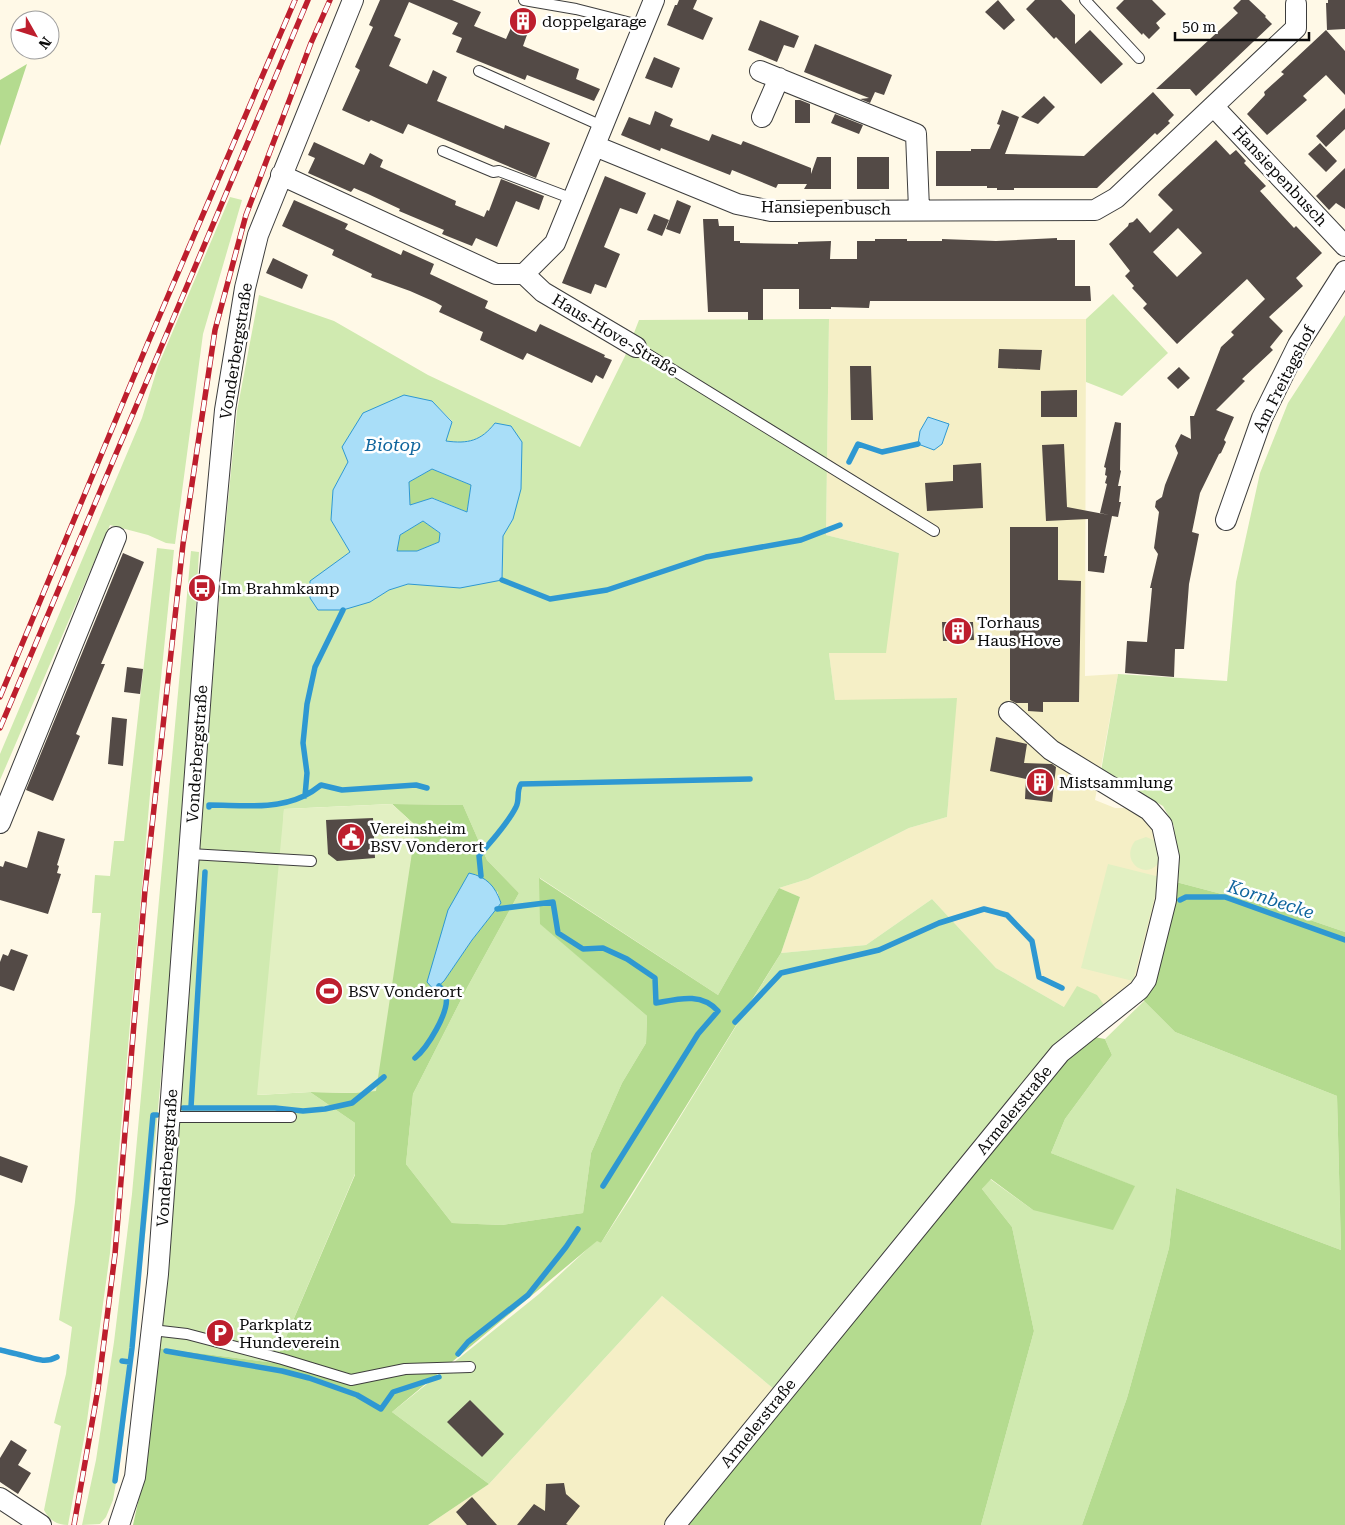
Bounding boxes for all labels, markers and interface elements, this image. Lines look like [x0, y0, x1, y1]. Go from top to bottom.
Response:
building icon: doppelgarage [508, 6, 538, 36]
north arrow [10, 10, 60, 60]
scale bar [1175, 10, 1309, 42]
place label: doppelgarage [542, 12, 647, 31]
text: 50 m [1182, 18, 1217, 36]
text: N [35, 34, 55, 53]
street label: Hansiepenbusch [1229, 122, 1331, 230]
street label: Hansiepenbusch [761, 197, 891, 219]
street label: Vonderbergstraße [216, 281, 256, 421]
street label: Haus-Hove-Straße [549, 290, 682, 380]
street label: Am Freitagshof [1249, 322, 1319, 435]
water label: Biotop [364, 434, 421, 455]
bus stop icon: Im Brahmkamp [187, 573, 217, 603]
place label: Im Brahmkamp [221, 579, 339, 598]
place label: Torhaus Haus Hove [977, 613, 1061, 650]
building icon: Torhaus Haus Hove [943, 616, 973, 646]
street label: Vonderbergstraße [183, 684, 211, 823]
building icon: Mistsammlung [1025, 767, 1055, 797]
place label: Mistsammlung [1059, 773, 1173, 792]
place label: Vereinsheim BSV Vonderort [370, 819, 484, 856]
public building icon: Vereinsheim BSV Vonderort [336, 822, 366, 852]
water label: Kornbecke [1224, 875, 1317, 923]
sports icon: BSV Vonderort [314, 976, 344, 1006]
place label: BSV Vonderort [348, 982, 462, 1001]
street label: Armelerstraße [972, 1062, 1056, 1158]
street label: Vonderbergstraße [153, 1088, 181, 1227]
place label: Parkplatz Hundeverein [239, 1315, 340, 1352]
parking icon: Parkplatz Hundeverein [205, 1318, 235, 1348]
street label: Armelerstraße [716, 1375, 800, 1471]

